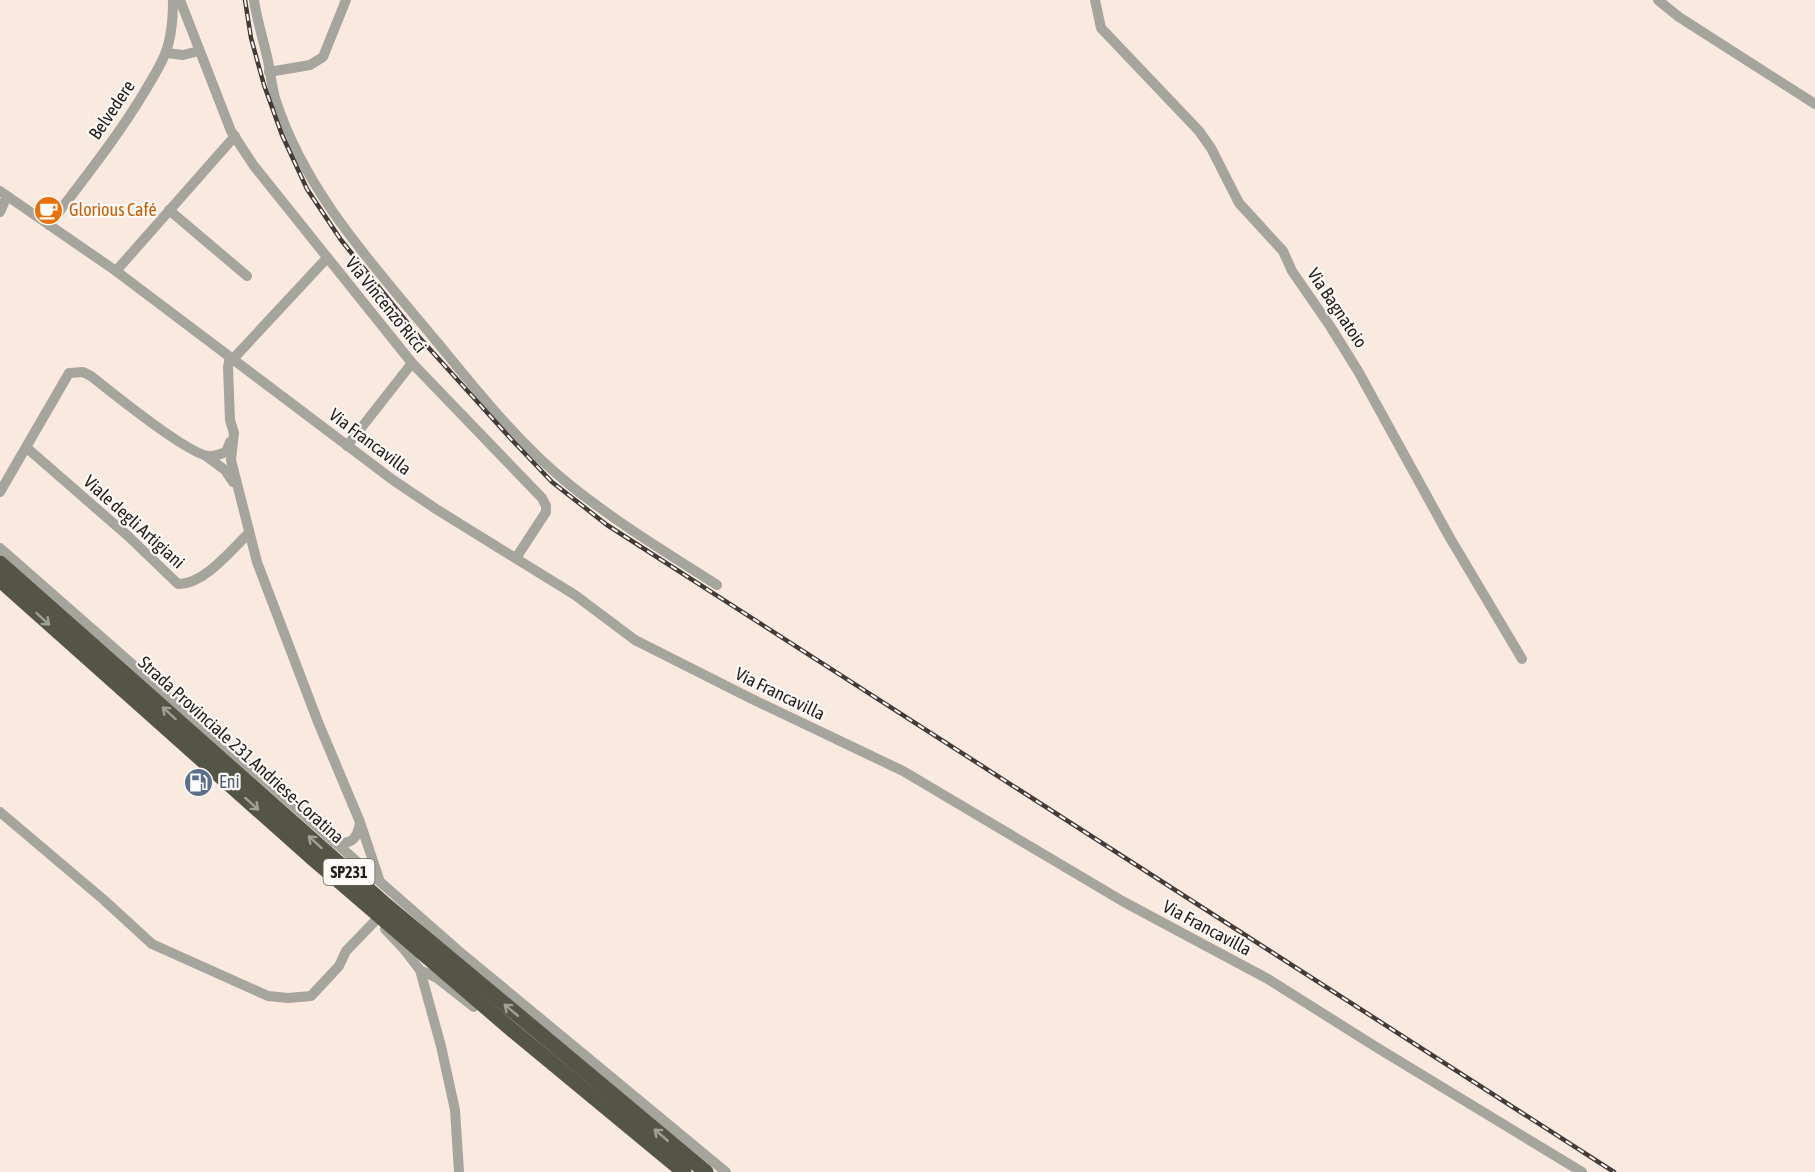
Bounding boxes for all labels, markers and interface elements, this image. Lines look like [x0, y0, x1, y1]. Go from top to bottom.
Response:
street label: Belvedere [84, 76, 139, 143]
cafe icon: Glorious Café [32, 194, 64, 226]
place label: Glorious Café [69, 199, 157, 220]
street label: Via Vincenzo Ricci [341, 253, 431, 357]
street label: Via Bagnatoio [1303, 264, 1372, 352]
street label: Via Francavilla [325, 404, 415, 479]
street label: Viale degli Artigiani [79, 471, 189, 573]
one-way arrow [36, 612, 51, 626]
street label: Strada Provinciale 231 Andriese-Coratina [134, 652, 348, 848]
street label: Via Francavilla [732, 663, 829, 724]
one-way arrow [162, 706, 177, 720]
fuel station icon: Eni [182, 766, 214, 798]
place label: Eni [219, 771, 240, 792]
one-way arrow [244, 797, 259, 811]
one-way arrow [308, 835, 323, 849]
road number: SP231 [324, 859, 374, 885]
street label: Via Francavilla [1159, 895, 1255, 960]
one-way arrow [503, 1003, 519, 1016]
one-way arrow [653, 1128, 669, 1141]

